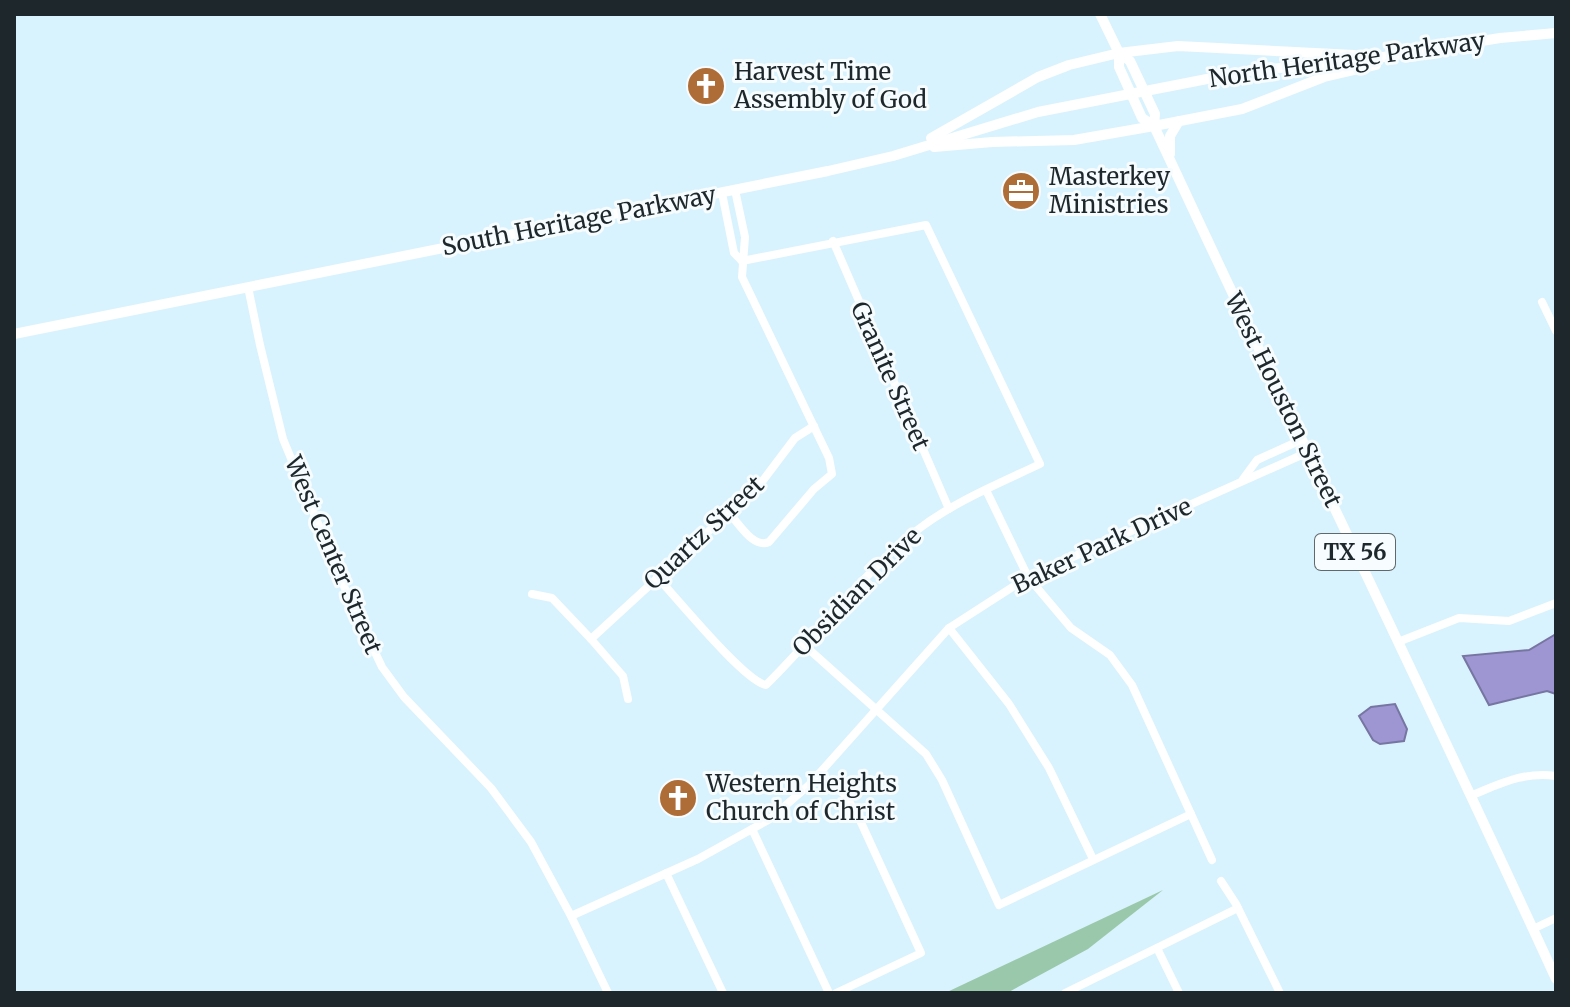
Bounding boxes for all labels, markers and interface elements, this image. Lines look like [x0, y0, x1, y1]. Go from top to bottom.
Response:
street label: North Heritage Parkway [1207, 25, 1487, 94]
place label: Harvest Time Assembly of God [733, 56, 927, 115]
church icon: Harvest Time Assembly of God [685, 65, 727, 107]
place label: Masterkey Ministries [1049, 161, 1170, 220]
office icon: Masterkey Ministries [1000, 170, 1042, 212]
street label: South Heritage Parkway [439, 179, 719, 262]
street label: West Houston Street [1218, 286, 1349, 513]
street label: Granite Street [844, 297, 937, 456]
street label: West Center Street [277, 450, 389, 659]
street label: Quartz Street [637, 469, 771, 596]
street label: Baker Park Drive [1007, 490, 1196, 601]
street label: Obsidian Drive [786, 521, 928, 663]
road number: TX 56 [1315, 534, 1395, 570]
place label: Western Heights Church of Christ [705, 768, 897, 827]
church icon: Western Heights Church of Christ [657, 777, 699, 819]

